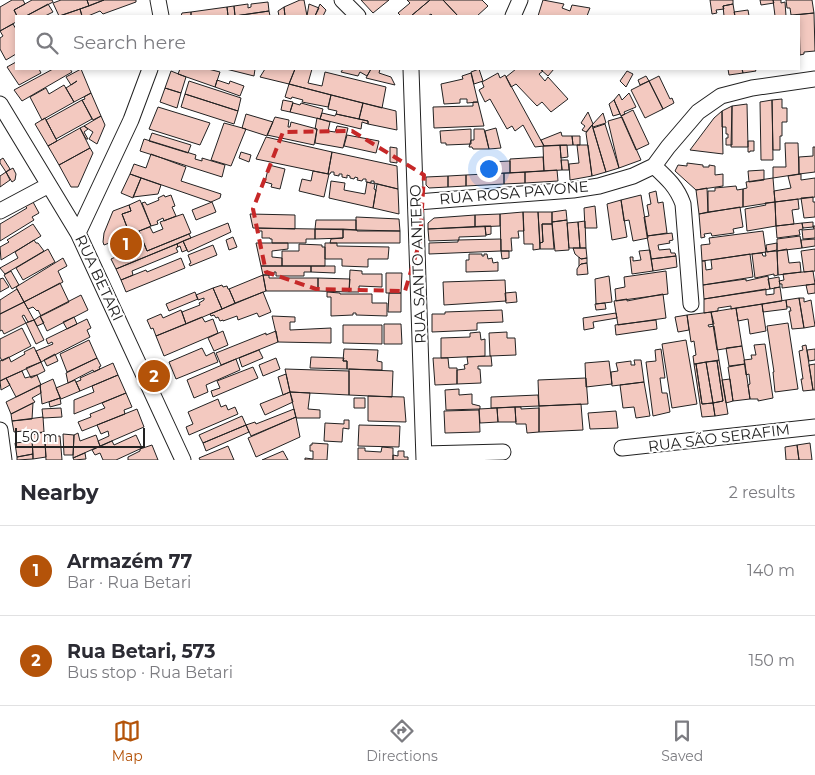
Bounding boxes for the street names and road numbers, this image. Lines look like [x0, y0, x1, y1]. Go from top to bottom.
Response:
street label: RUA ROSA PAVONE [439, 177, 589, 208]
street label: RUA SANTO ANTERO [405, 184, 430, 344]
street label: RUA BETARI [71, 232, 128, 324]
street label: RUA SÃO SERAFIM [647, 419, 791, 456]

